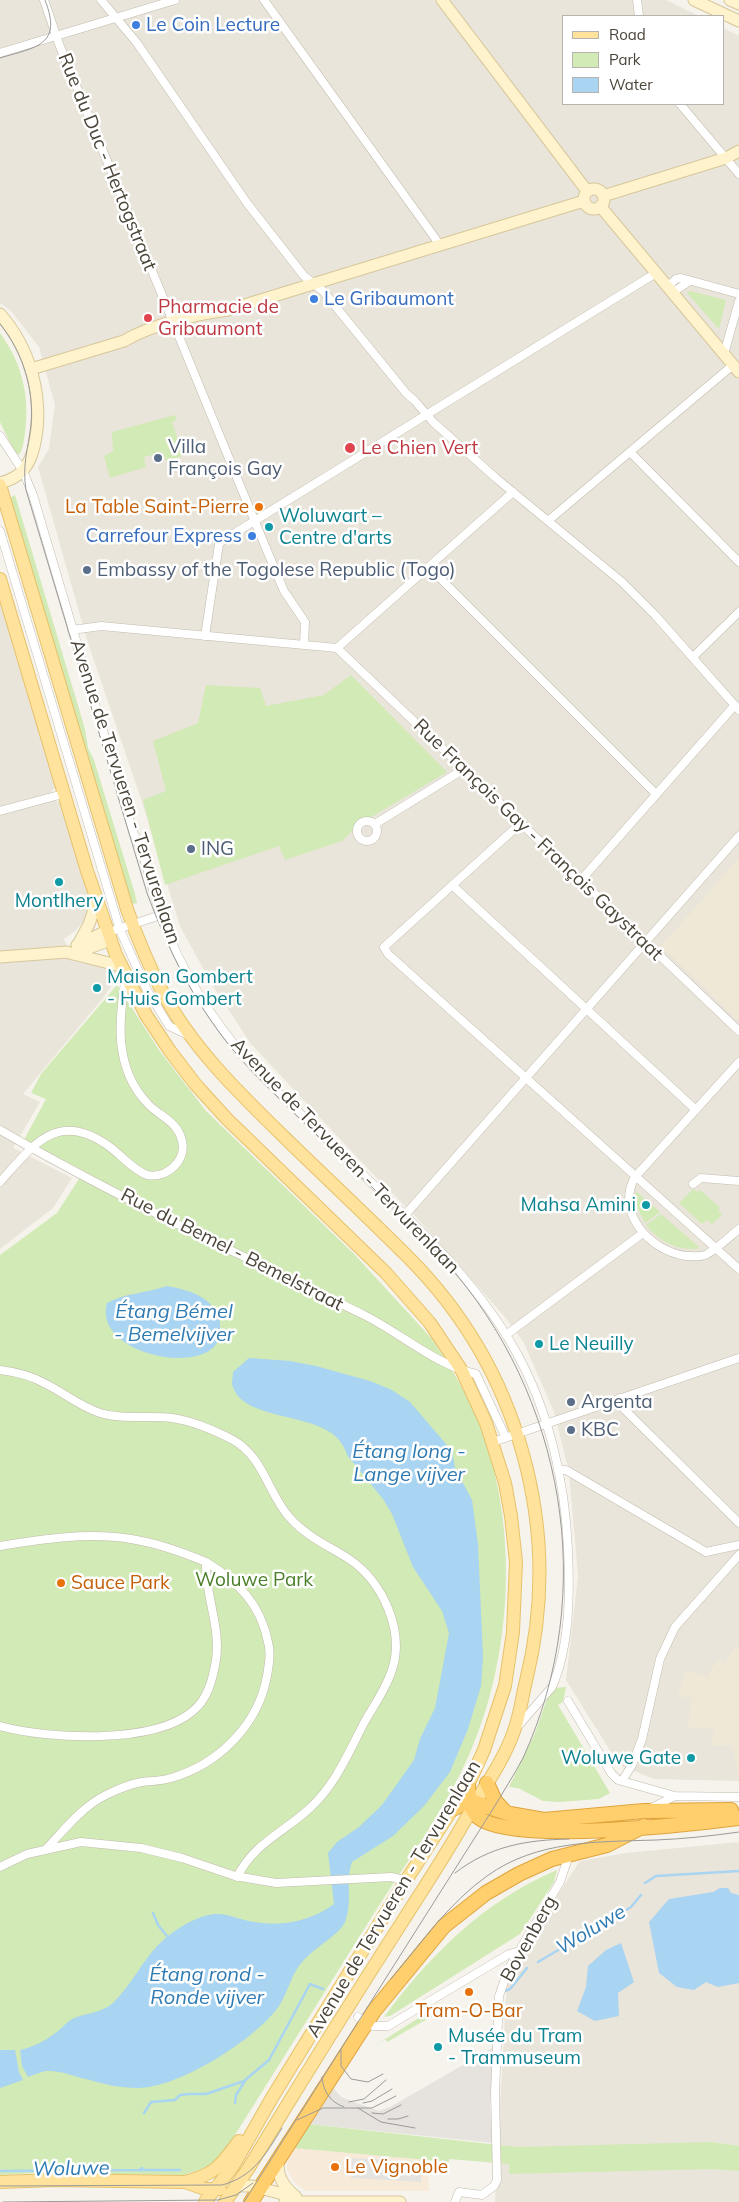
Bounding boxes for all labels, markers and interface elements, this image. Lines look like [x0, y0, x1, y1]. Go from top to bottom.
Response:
place label: Le Coin Lecture [146, 14, 280, 36]
legend [562, 15, 724, 105]
marker: Le Coin Lecture [130, 19, 142, 31]
text: Road [609, 25, 646, 44]
street label: Rue du Duc - Hertogstraat [53, 50, 161, 274]
text: Park [609, 50, 641, 69]
text: Water [609, 75, 653, 94]
place label: Le Gribaumont [324, 288, 454, 310]
marker: Le Gribaumont [308, 293, 320, 305]
place label: Pharmacie de Gribaumont [158, 296, 279, 340]
marker: Pharmacie de Gribaumont [142, 312, 154, 324]
place label: Villa François Gay [168, 436, 282, 480]
place label: Le Chien Vert [361, 437, 478, 459]
marker: Le Chien Vert [343, 441, 357, 455]
marker: Villa François Gay [152, 452, 164, 464]
place label: La Table Saint-Pierre [65, 496, 249, 518]
marker: La Table Saint-Pierre [253, 501, 265, 513]
place label: Woluwart – Centre d'arts [279, 505, 392, 549]
marker: Woluwart – Centre d'arts [263, 521, 275, 533]
place label: Carrefour Express [85, 525, 242, 547]
marker: Carrefour Express [246, 530, 258, 542]
place label: Embassy of the Togolese Republic (Togo) [97, 559, 456, 581]
marker: Embassy of the Togolese Republic (Togo) [81, 564, 93, 576]
street label: Avenue de Tervueren - Tervurenlaan [65, 637, 185, 947]
street label: Rue François Gay - François Gaystraat [409, 715, 667, 965]
place label: ING [201, 838, 234, 860]
marker: ING [185, 843, 197, 855]
marker: Montlhery [53, 876, 65, 888]
place label: Montlhery [15, 890, 103, 912]
place label: Maison Gombert - Huis Gombert [107, 966, 253, 1010]
marker: Maison Gombert - Huis Gombert [91, 982, 103, 994]
street label: Avenue de Tervueren - Tervurenlaan [226, 1033, 464, 1279]
street label: Rue du Bemel - Bemelstraat [117, 1184, 347, 1316]
place label: Mahsa Amini [521, 1194, 636, 1216]
marker: Mahsa Amini [640, 1199, 652, 1211]
water label: Étang Bémel - Bemelvijver [114, 1300, 234, 1347]
place label: Le Neuilly [549, 1333, 634, 1355]
marker: Le Neuilly [533, 1338, 545, 1350]
place label: Argenta [581, 1391, 653, 1413]
marker: Argenta [565, 1396, 577, 1408]
place label: KBC [581, 1419, 619, 1441]
marker: KBC [565, 1424, 577, 1436]
water label: Étang long - Lange vijver [352, 1440, 466, 1487]
park label: Woluwe Park [195, 1569, 313, 1591]
place label: Sauce Park [71, 1572, 170, 1594]
marker: Sauce Park [55, 1577, 67, 1589]
place label: Woluwe Gate [561, 1747, 681, 1769]
marker: Woluwe Gate [685, 1752, 697, 1764]
street label: Avenue de Tervueren - Tervurenlaan [302, 1756, 486, 2042]
street label: Bovenberg [496, 1892, 562, 1986]
water label: Woluwe [552, 1900, 630, 1960]
water label: Étang rond - Ronde vijver [149, 1963, 265, 2010]
marker: Tram-O-Bar [463, 1986, 475, 1998]
place label: Tram-O-Bar [415, 2000, 523, 2022]
place label: Musée du Tram - Trammuseum [448, 2025, 583, 2069]
marker: Musée du Tram - Trammuseum [432, 2041, 444, 2053]
water label: Woluwe [32, 2156, 110, 2182]
place label: Le Vignoble [345, 2156, 448, 2178]
marker: Le Vignoble [329, 2161, 341, 2173]

